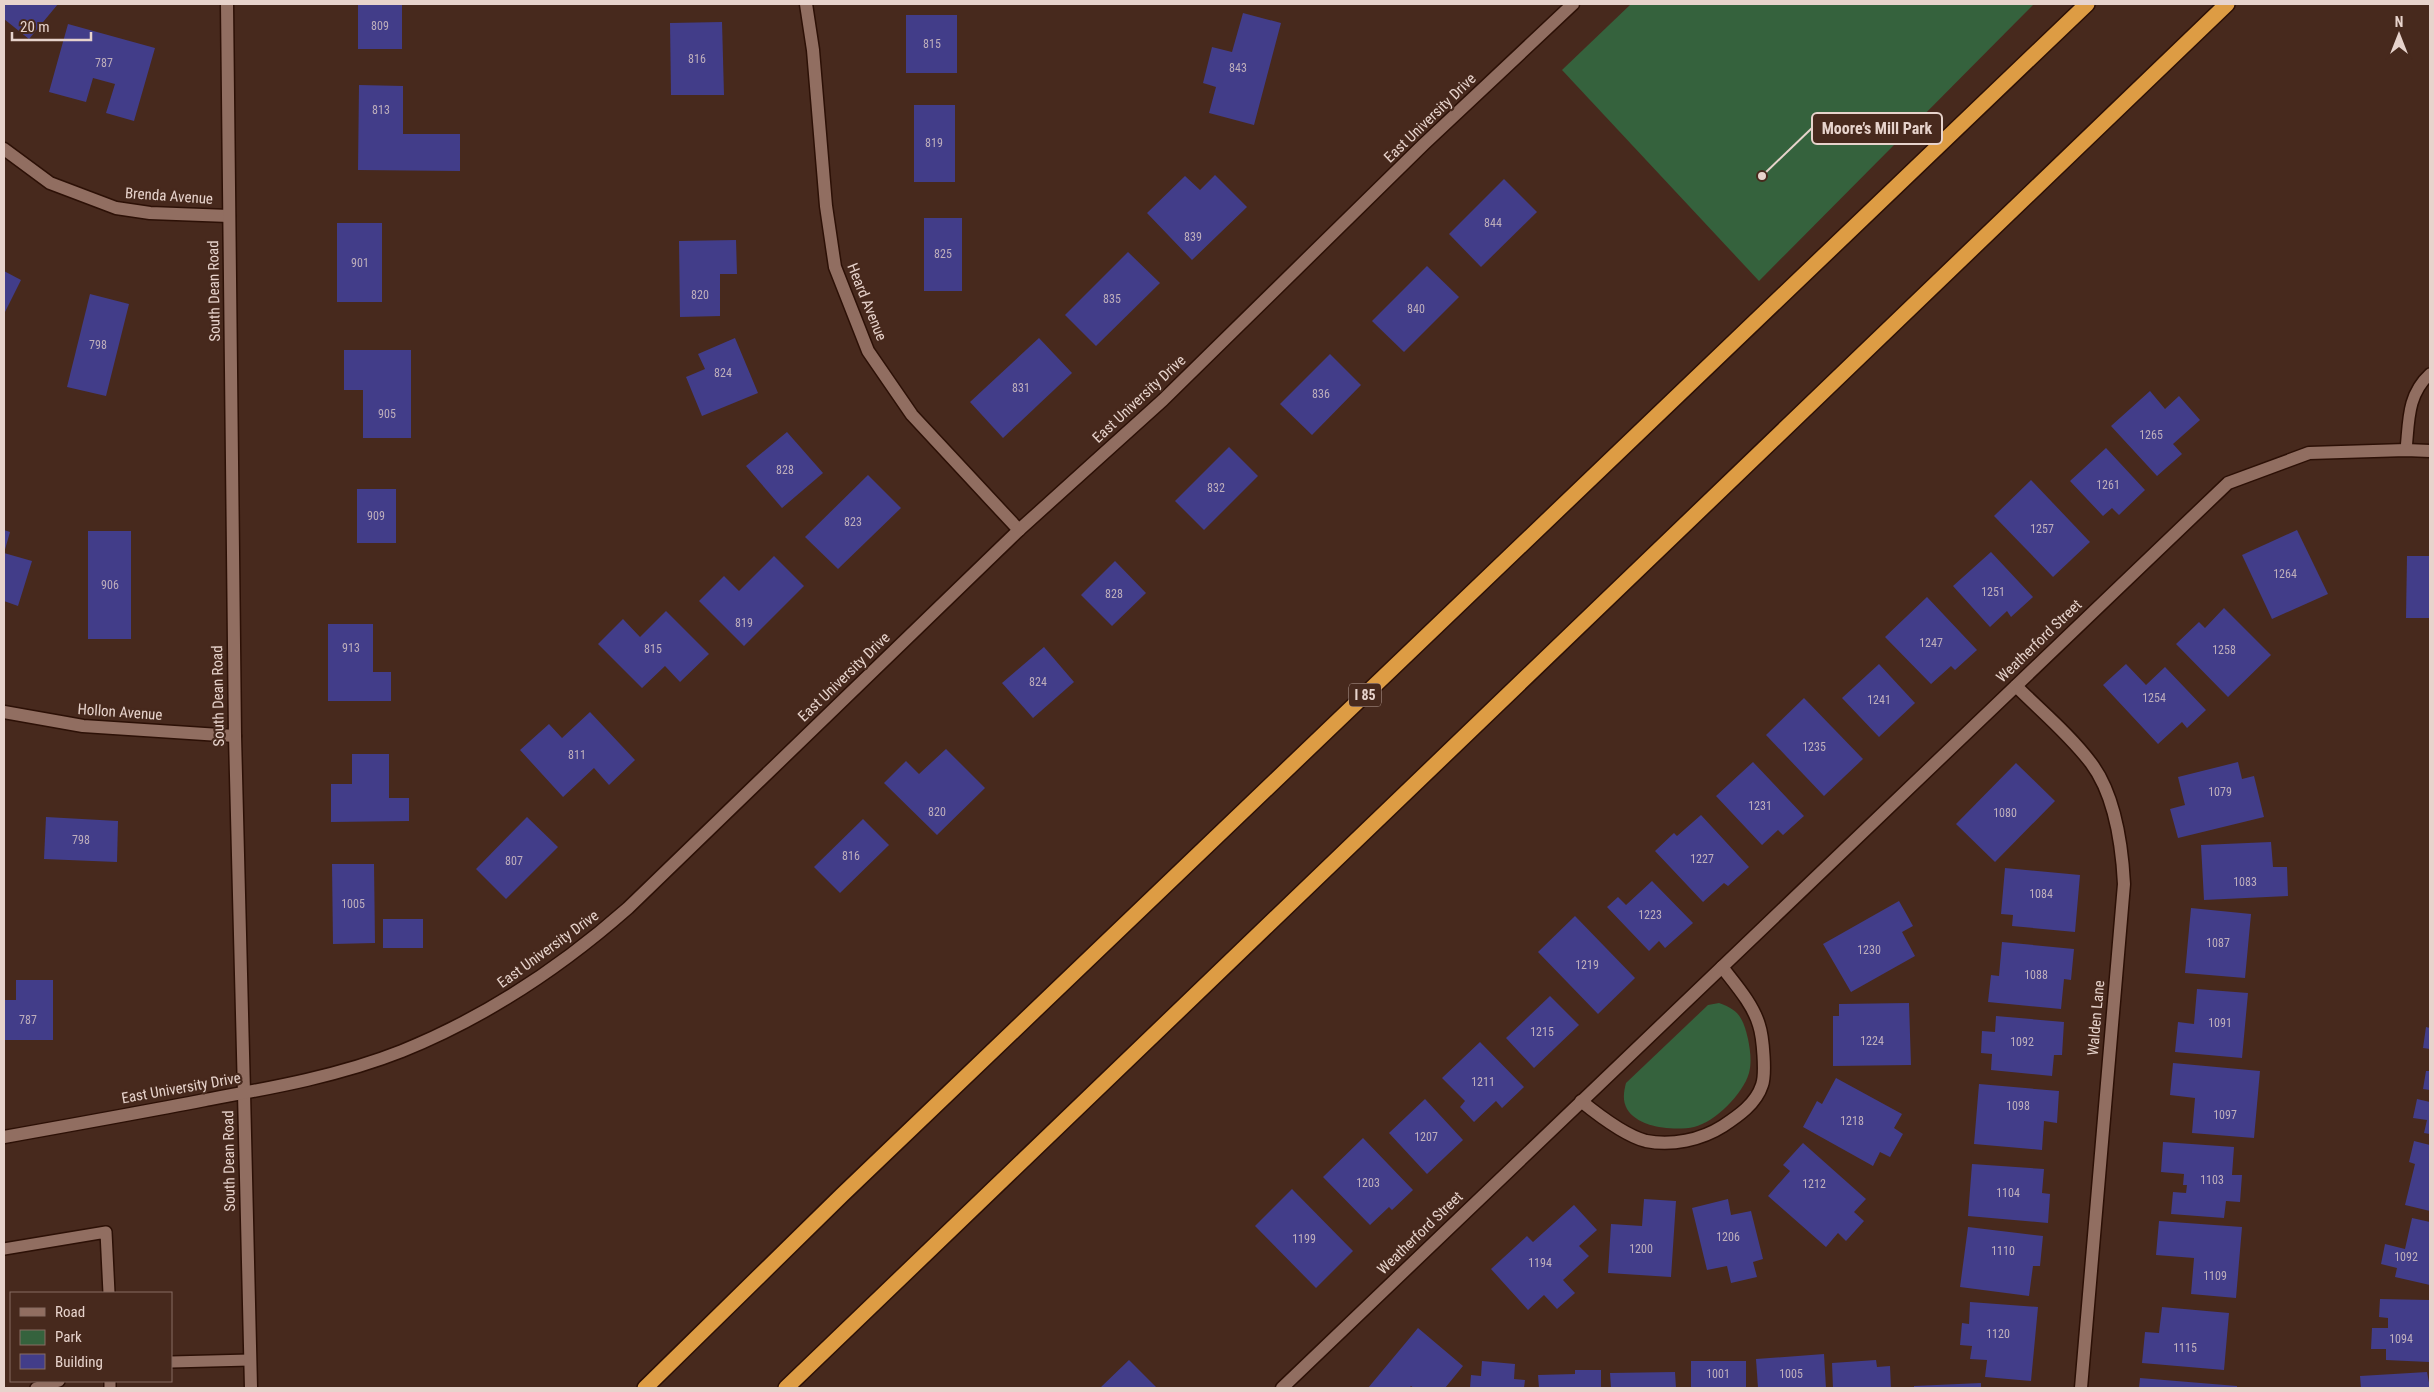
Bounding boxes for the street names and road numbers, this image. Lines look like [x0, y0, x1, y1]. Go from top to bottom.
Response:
street label: East University Drive [1380, 70, 1480, 166]
street label: Brenda Avenue [124, 184, 214, 208]
street label: South Dean Road [204, 240, 224, 342]
street label: Heard Avenue [843, 261, 891, 343]
street label: East University Drive [1089, 351, 1189, 447]
street label: Weatherford Street [1993, 596, 2085, 686]
street label: East University Drive [794, 629, 894, 725]
street label: South Dean Road [208, 645, 228, 747]
road number: I 85 [1349, 684, 1381, 706]
street label: Hollon Avenue [77, 700, 163, 724]
street label: East University Drive [494, 906, 602, 992]
street label: Walden Lane [2084, 980, 2108, 1056]
street label: East University Drive [120, 1069, 242, 1107]
street label: South Dean Road [219, 1110, 239, 1212]
street label: Weatherford Street [1374, 1188, 1466, 1278]

